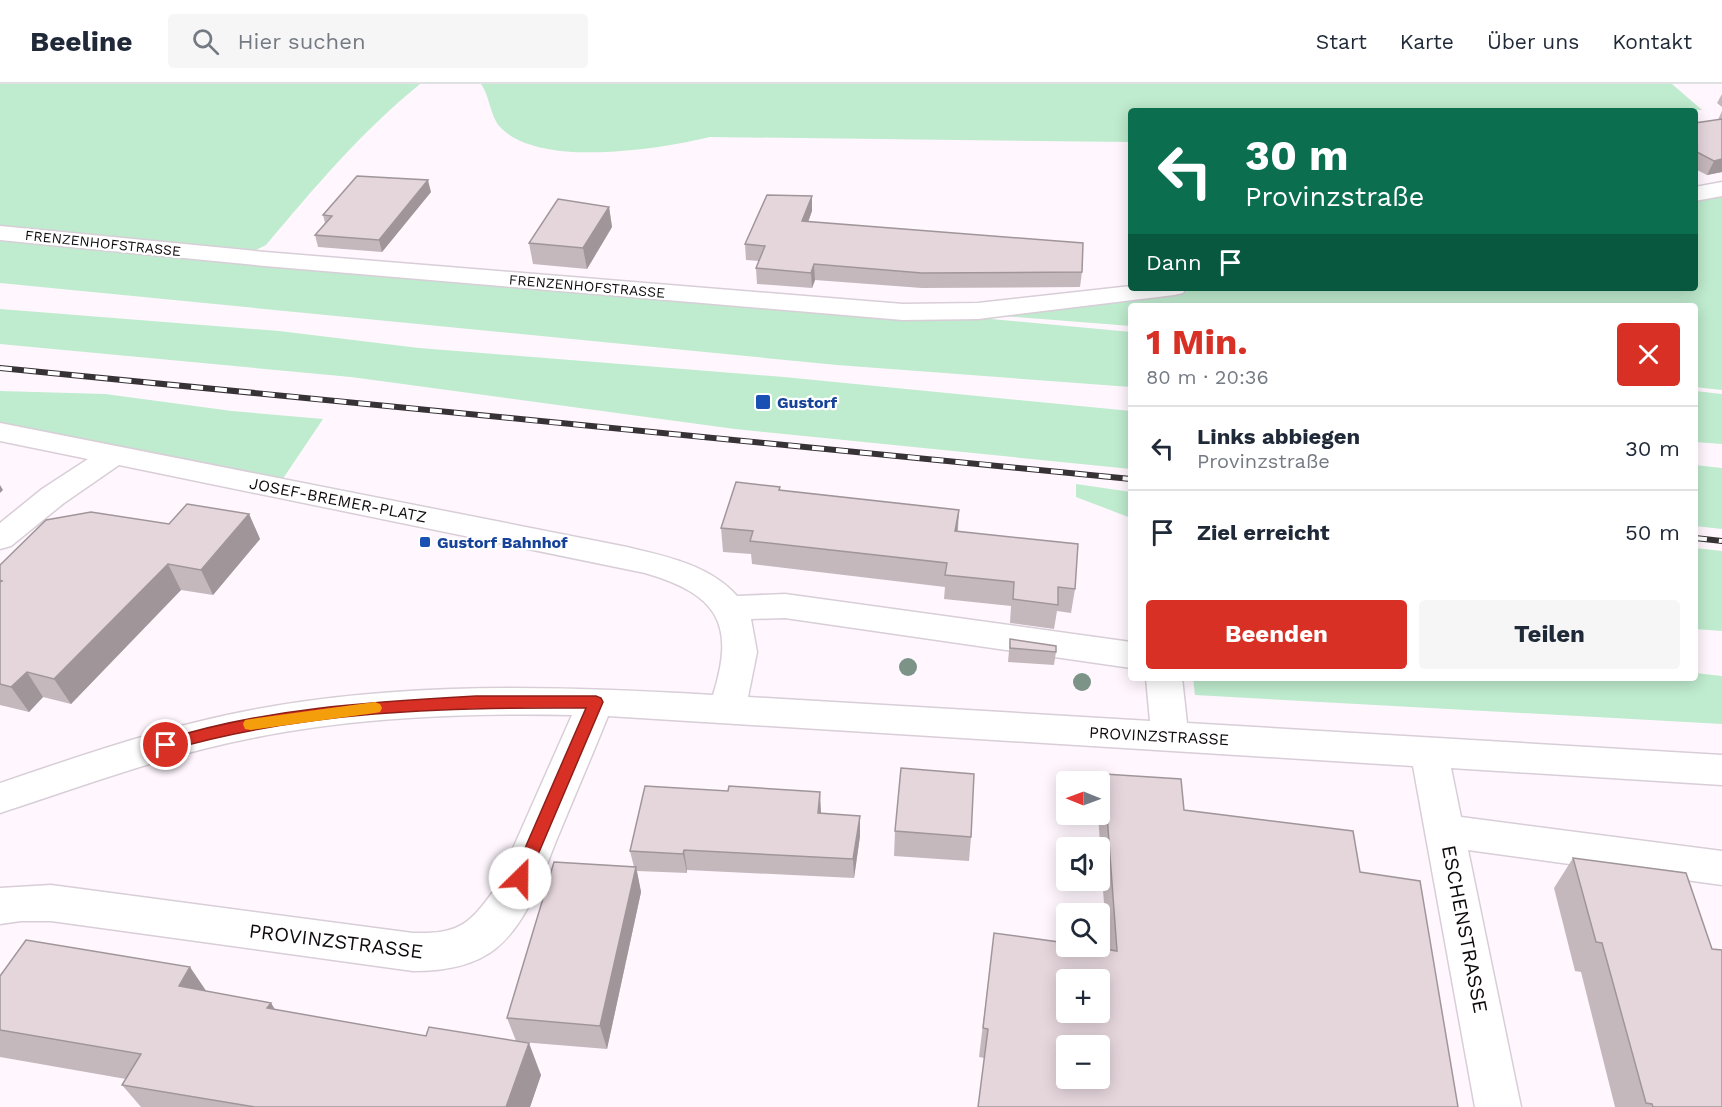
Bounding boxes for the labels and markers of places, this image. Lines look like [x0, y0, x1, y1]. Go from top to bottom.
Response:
marker: Gustorf [754, 393, 772, 411]
place label: Gustorf [777, 393, 838, 412]
place label: Gustorf Bahnhof [437, 533, 568, 552]
marker: Gustorf Bahnhof [418, 535, 432, 549]
pin [140, 719, 191, 770]

